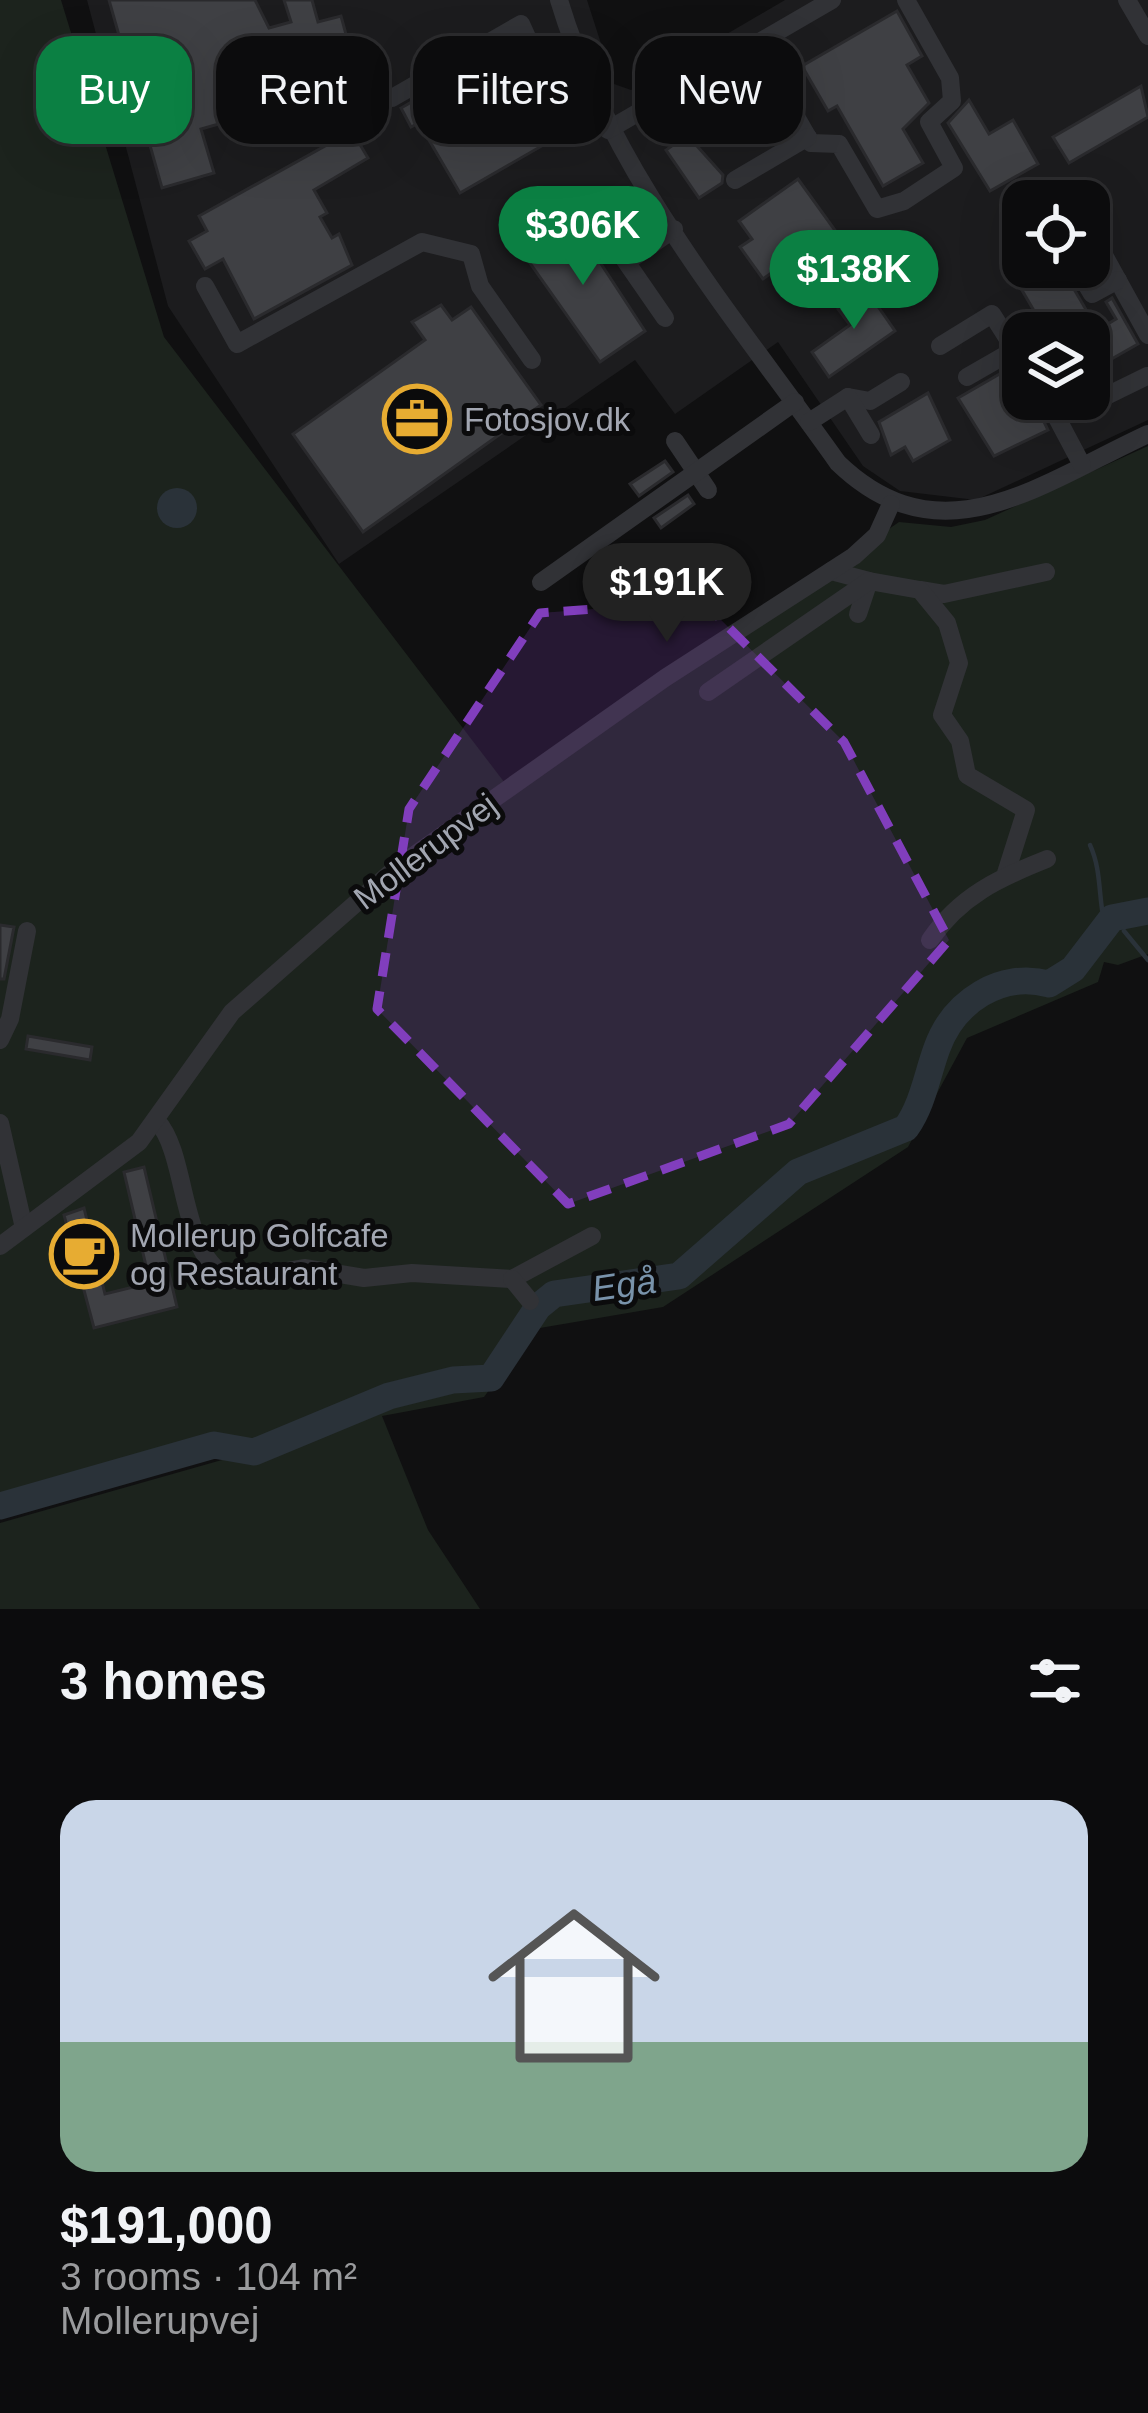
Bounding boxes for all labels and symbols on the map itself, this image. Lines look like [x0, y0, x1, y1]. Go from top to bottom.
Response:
pin: $306K [499, 186, 667, 288]
pin: $138K [770, 230, 938, 332]
office icon: Fotosjov.dk [382, 384, 452, 454]
place label: Fotosjov.dk [464, 401, 631, 438]
pin: $191K [583, 543, 751, 645]
street label: Mollerupvej [347, 786, 504, 917]
place label: Mollerup Golfcafe og Restaurant [130, 1217, 389, 1292]
cafe icon: Mollerup Golfcafe og Restaurant [49, 1219, 119, 1289]
water label: Egå [589, 1260, 659, 1309]

